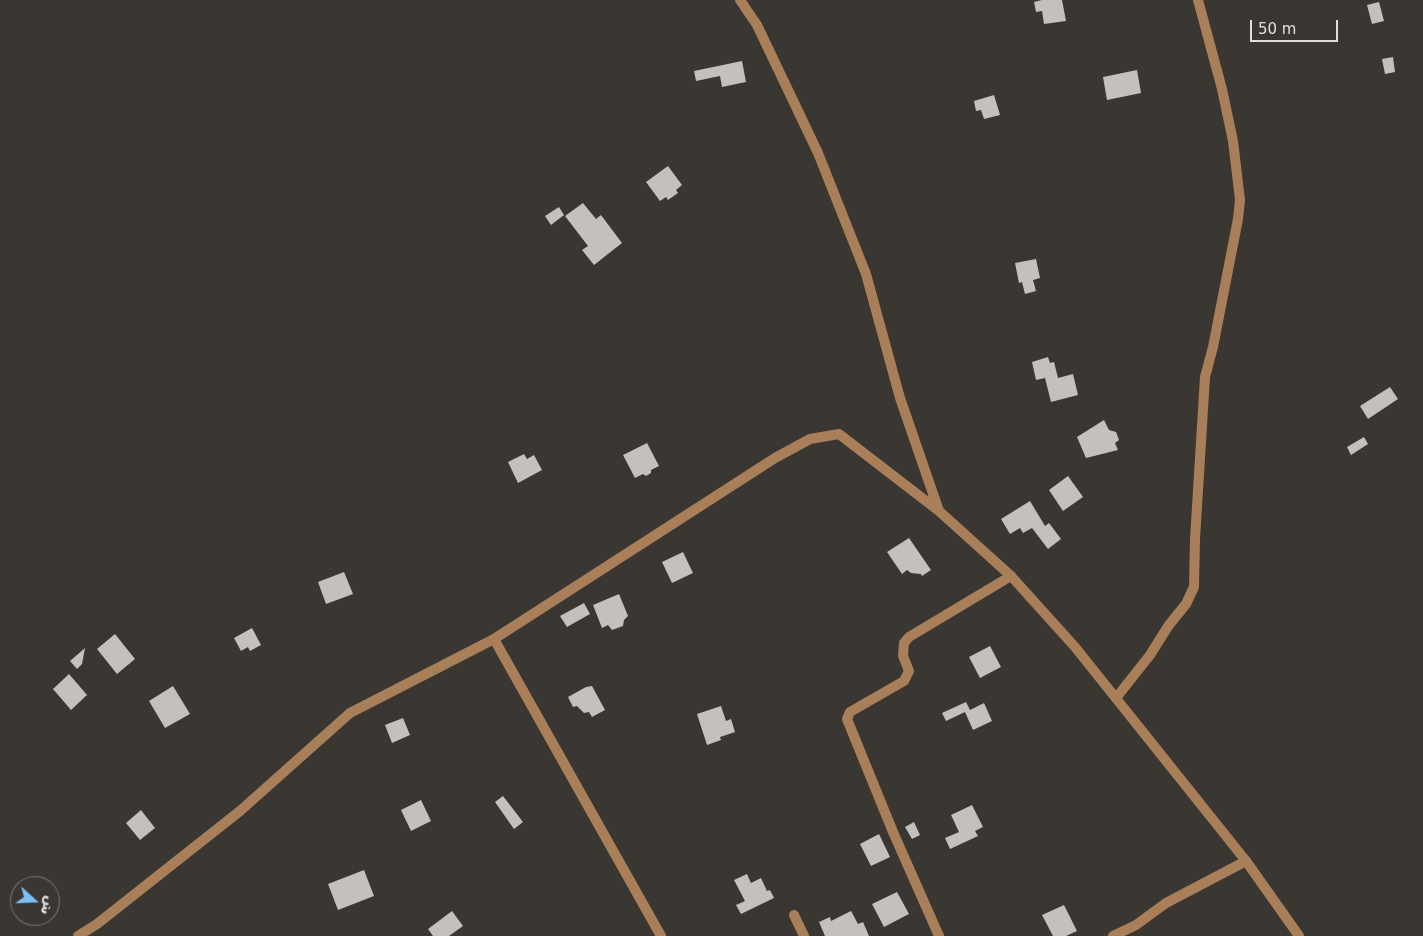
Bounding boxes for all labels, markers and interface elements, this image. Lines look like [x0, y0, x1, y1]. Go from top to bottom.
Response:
scale bar [1253, 10, 1340, 42]
text: 50 m [1258, 20, 1296, 38]
north arrow [10, 876, 60, 926]
text: ش [37, 894, 59, 918]

